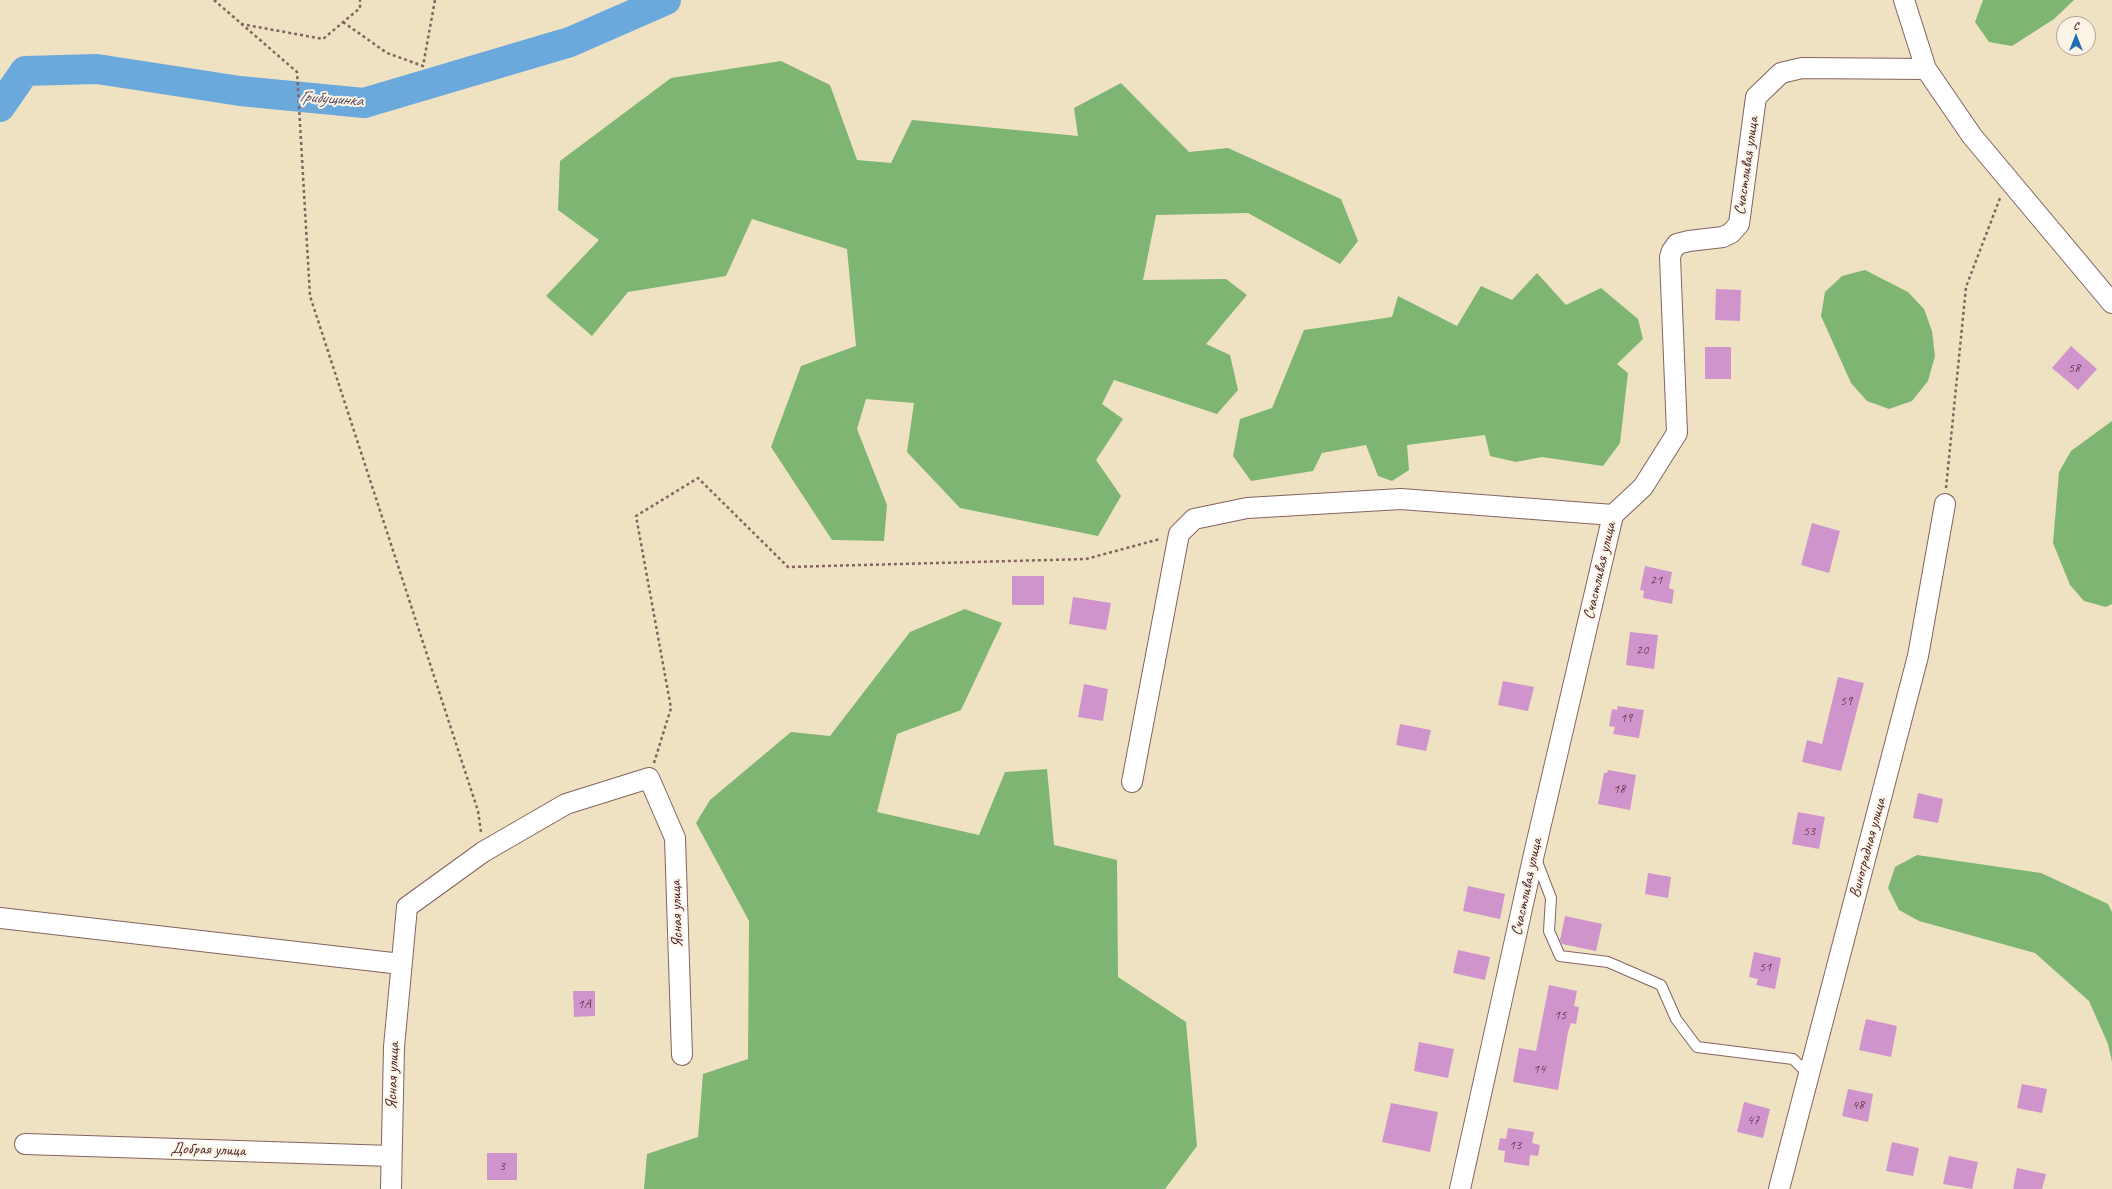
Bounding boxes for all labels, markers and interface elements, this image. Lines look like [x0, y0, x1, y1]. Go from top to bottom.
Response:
north arrow [2056, 16, 2096, 56]
text: С [2073, 18, 2079, 32]
water label: Грибущинка [299, 87, 363, 111]
street label: Счастливая улица [1731, 116, 1763, 216]
house number: 58 [2068, 360, 2080, 376]
street label: Счастливая улица [1580, 521, 1620, 621]
house number: 21 [1650, 572, 1662, 588]
house number: 20 [1636, 642, 1648, 658]
house number: 59 [1840, 693, 1852, 709]
house number: 19 [1620, 710, 1632, 726]
house number: 18 [1613, 781, 1625, 797]
street label: Виноградная улица [1846, 796, 1890, 900]
house number: 53 [1803, 823, 1815, 839]
street label: Счастливая улица [1507, 837, 1547, 937]
street label: Ясная улица [666, 880, 688, 948]
house number: 51 [1759, 959, 1771, 975]
house number: 1А [577, 996, 591, 1012]
house number: 15 [1554, 1007, 1566, 1023]
street label: Ясная улица [382, 1042, 404, 1110]
house number: 14 [1533, 1061, 1545, 1077]
house number: 48 [1852, 1097, 1864, 1113]
house number: 47 [1747, 1112, 1759, 1128]
house number: 13 [1509, 1137, 1521, 1153]
street label: Добрая улица [170, 1139, 246, 1161]
house number: 3 [499, 1158, 505, 1174]

